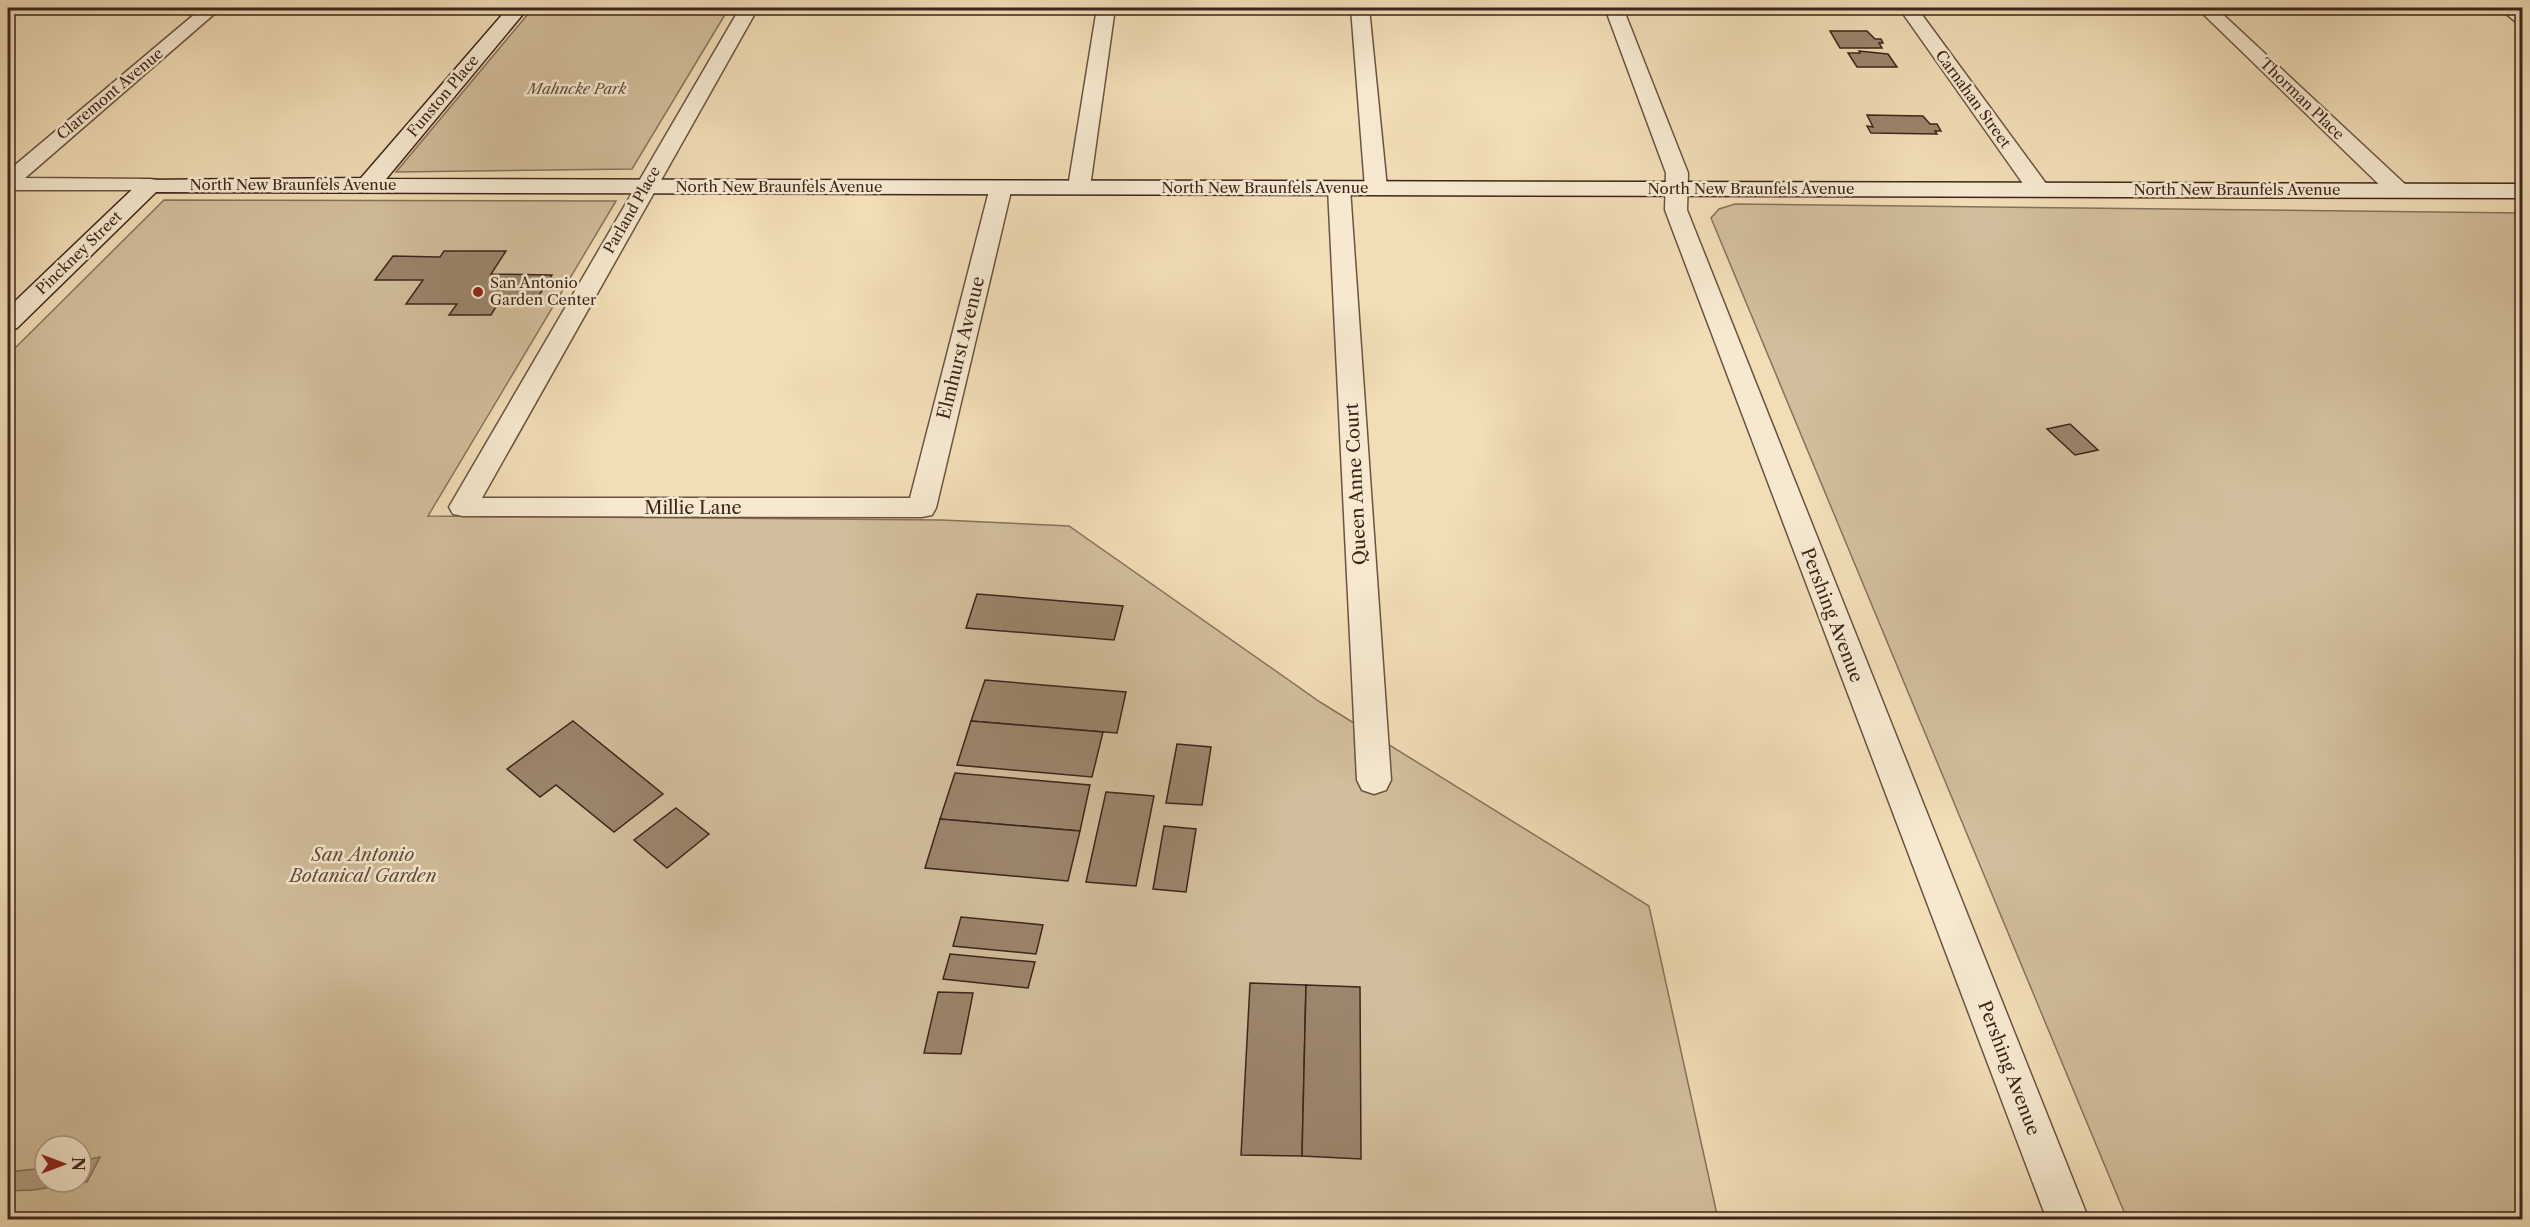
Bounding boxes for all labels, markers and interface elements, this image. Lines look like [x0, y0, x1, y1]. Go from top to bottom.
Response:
street label: Claremont Avenue [53, 44, 167, 144]
street label: Carnahan Street [1932, 46, 2016, 152]
street label: Funston Place [403, 51, 482, 141]
street label: Thorman Place [2256, 54, 2348, 144]
park label: Mahncke Park [526, 79, 627, 98]
street label: Parland Place [599, 163, 664, 257]
street label: North New Braunfels Avenue [190, 175, 396, 194]
street label: North New Braunfels Avenue [676, 177, 882, 196]
street label: North New Braunfels Avenue [1162, 178, 1368, 197]
street label: North New Braunfels Avenue [1648, 179, 1854, 198]
street label: North New Braunfels Avenue [2134, 180, 2340, 199]
street label: Pinckney Street [32, 206, 126, 298]
place label: San Antonio Garden Center [490, 273, 597, 309]
street label: Elmhurst Avenue [933, 274, 989, 422]
marker: San Antonio Garden Center [471, 285, 485, 299]
street label: Queen Anne Court [1341, 402, 1371, 566]
street label: Millie Lane [644, 497, 742, 519]
street label: Pershing Avenue [1796, 545, 1868, 685]
park label: San Antonio Botanical Garden [287, 844, 437, 887]
street label: Pershing Avenue [1973, 998, 2045, 1138]
north arrow [33, 1134, 93, 1194]
text: N [68, 1157, 88, 1171]

